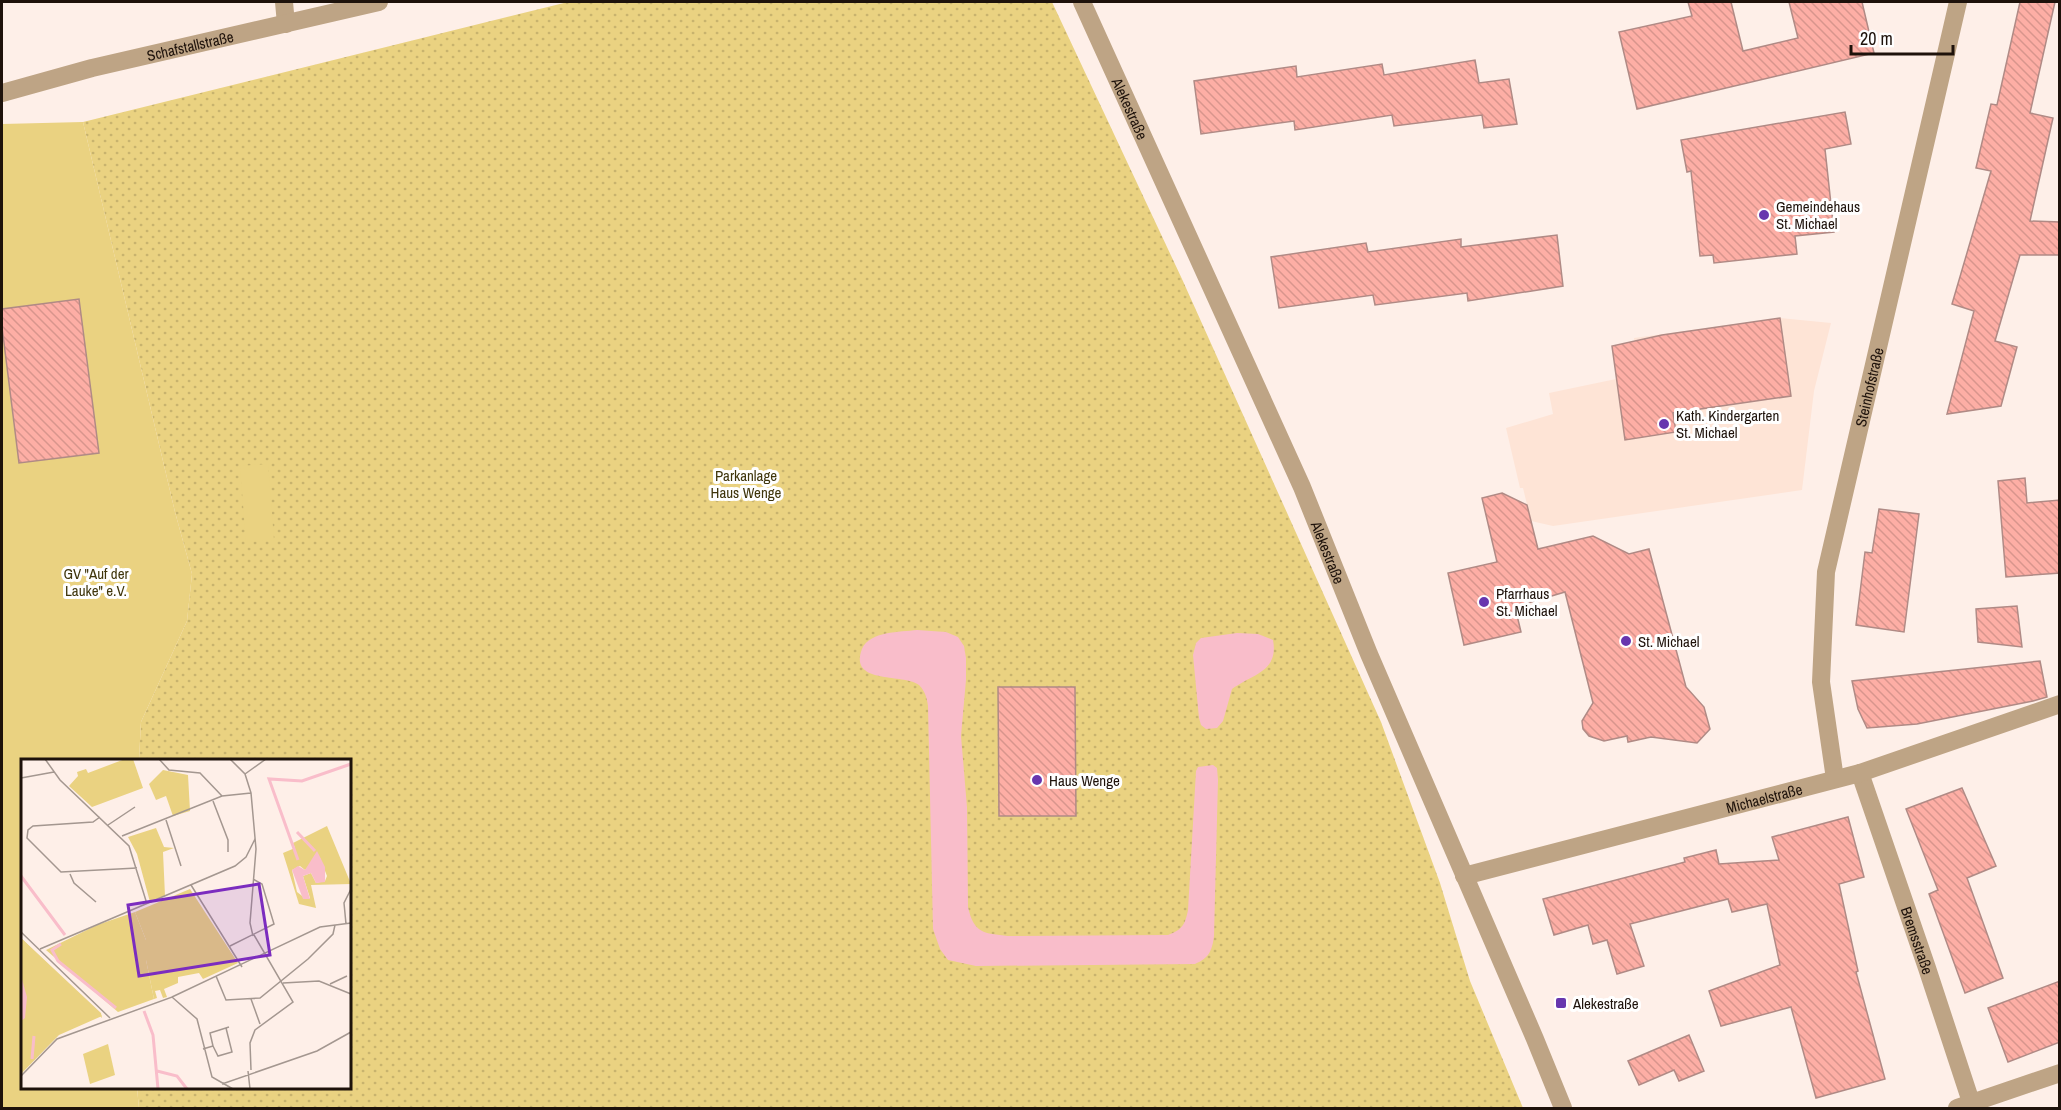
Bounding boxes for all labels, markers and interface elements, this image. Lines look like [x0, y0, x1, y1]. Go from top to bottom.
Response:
scale bar [1851, 18, 1953, 56]
street label: Schafstallstraße [145, 25, 236, 66]
text: 20 m [1860, 26, 1893, 51]
street label: Alekestraße [1107, 73, 1154, 143]
place label: Gemeindehaus St. Michael [1776, 196, 1860, 234]
marker: Gemeindehaus St. Michael [1757, 208, 1771, 222]
street label: Steinhofstraße [1850, 345, 1888, 429]
place label: Kath. Kindergarten St. Michael [1676, 405, 1779, 443]
marker: Kath. Kindergarten St. Michael [1657, 417, 1671, 431]
park label: Parkanlage Haus Wenge [711, 465, 782, 503]
street label: Alekestraße [1306, 517, 1350, 587]
park label: GV "Auf der Lauke" e.V. [63, 563, 129, 601]
place label: Pfarrhaus St. Michael [1496, 583, 1558, 621]
marker: Pfarrhaus St. Michael [1477, 595, 1491, 609]
place label: St. Michael [1638, 631, 1700, 652]
marker: St. Michael [1619, 634, 1633, 648]
inset map [21, 759, 351, 1089]
place label: Haus Wenge [1049, 770, 1120, 791]
marker: Haus Wenge [1030, 773, 1044, 787]
street label: Michaelstraße [1724, 778, 1805, 818]
street label: Bremsstraße [1896, 904, 1939, 977]
place label: Alekestraße [1572, 993, 1639, 1014]
marker: Alekestraße [1554, 996, 1568, 1010]

